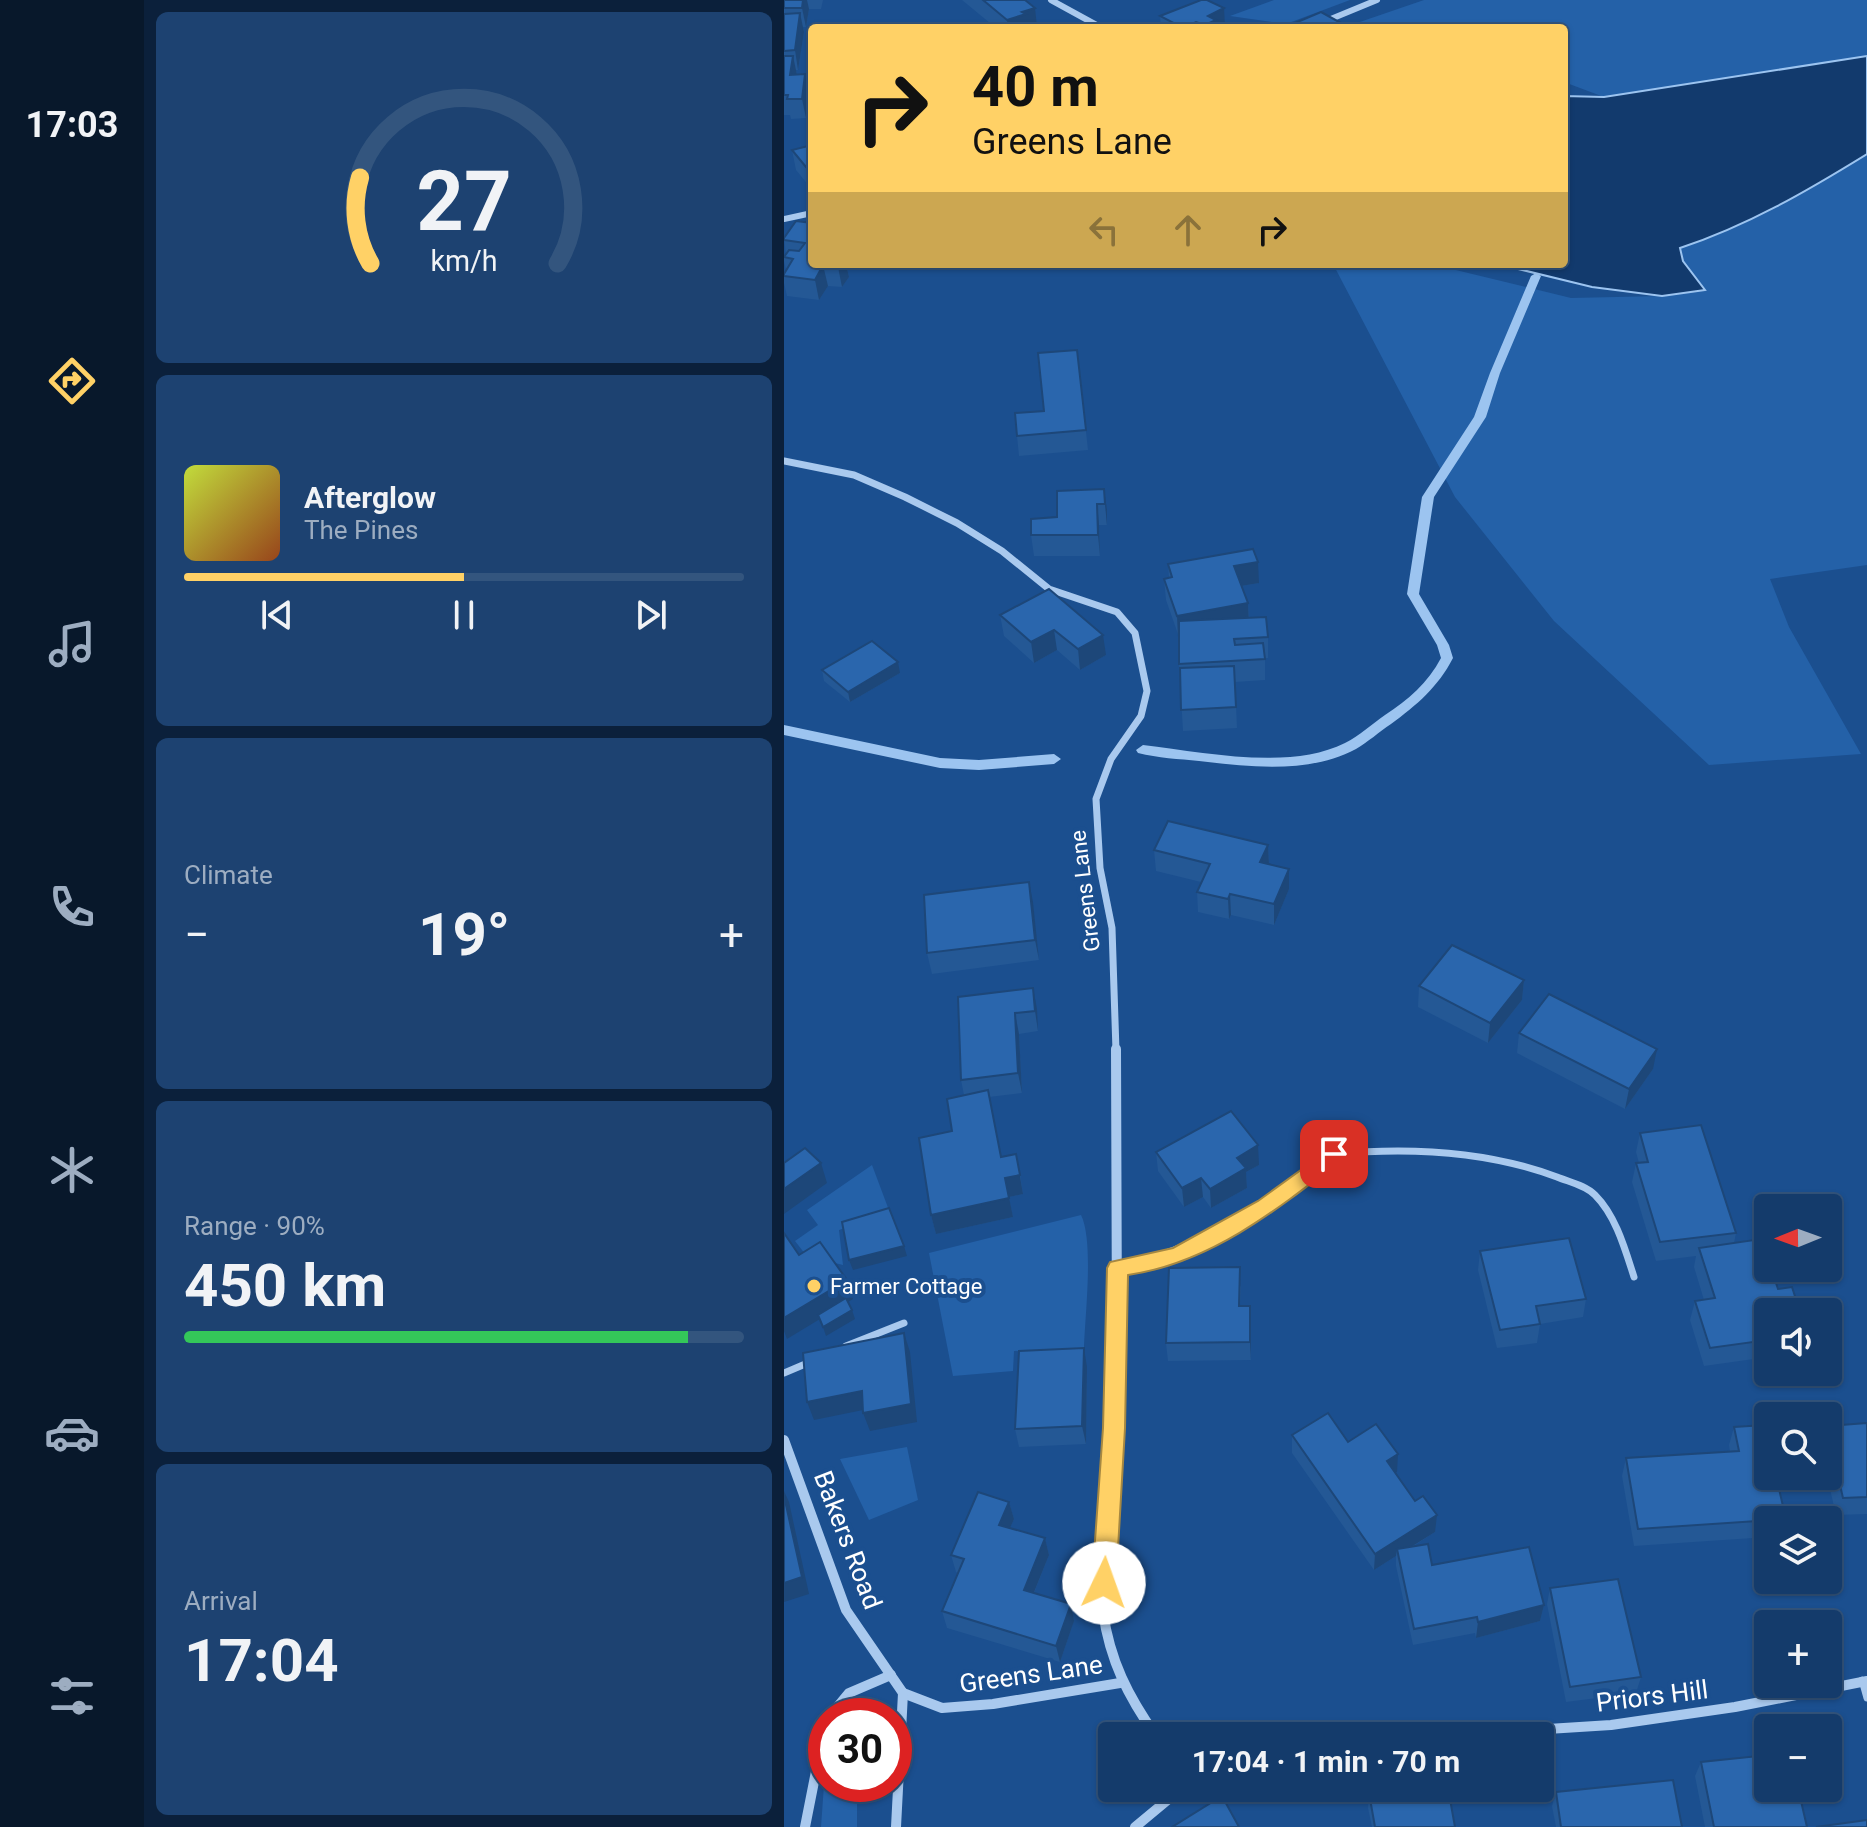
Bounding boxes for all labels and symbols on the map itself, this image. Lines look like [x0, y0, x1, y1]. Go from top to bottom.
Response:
street label: Greens Lane [1065, 829, 1105, 953]
pin [1300, 1120, 1368, 1188]
north arrow [1754, 1194, 1842, 1282]
place label: Farmer Cottage [830, 1274, 982, 1299]
marker: Farmer Cottage [805, 1277, 823, 1295]
street label: Bakers Road [808, 1467, 888, 1613]
position arrow [1062, 1541, 1146, 1625]
street label: Greens Lane [957, 1649, 1105, 1699]
street label: Priors Hill [1594, 1674, 1710, 1718]
speed limit sign: 30 [808, 1698, 912, 1802]

